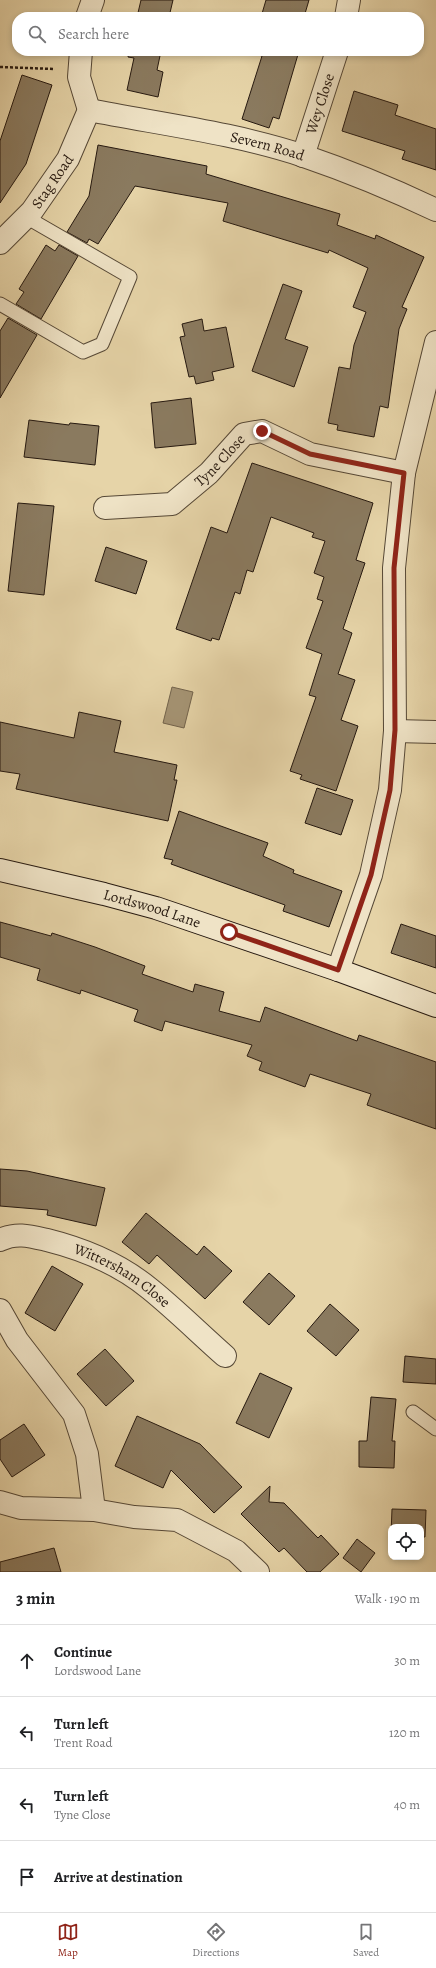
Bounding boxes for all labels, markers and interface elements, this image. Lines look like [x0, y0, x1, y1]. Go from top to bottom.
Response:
search box [12, 12, 424, 56]
icon: search [26, 23, 48, 45]
text: Search here [58, 24, 129, 44]
street label: Wey Close [300, 71, 339, 137]
street label: Severn Road [229, 127, 308, 166]
street label: Stag Road [27, 150, 79, 213]
route end [253, 422, 271, 440]
street label: Tyne Close [190, 429, 250, 491]
street label: Lordswood Lane [101, 884, 204, 933]
route start [220, 923, 238, 941]
street label: Wittersham Close [70, 1238, 175, 1312]
map controls [388, 1524, 424, 1560]
button: locate [388, 1524, 424, 1560]
text: 3 min [16, 1587, 55, 1610]
text: Walk · 190 m [355, 1590, 420, 1607]
text: Continue [54, 1642, 112, 1662]
icon: ahead [16, 1650, 38, 1672]
text: 30 m [394, 1652, 420, 1669]
text: Lordswood Lane [54, 1662, 141, 1679]
text: Turn left [54, 1714, 109, 1734]
icon: left [16, 1722, 38, 1744]
text: 120 m [389, 1724, 420, 1741]
text: Trent Road [54, 1734, 112, 1751]
text: Turn left [54, 1786, 109, 1806]
icon: left [16, 1794, 38, 1816]
text: 40 m [394, 1796, 420, 1813]
text: Tyne Close [54, 1806, 111, 1823]
icon: arrive [16, 1866, 38, 1888]
text: Arrive at destination [54, 1867, 183, 1887]
tab: Map [57, 1921, 79, 1960]
tab: Directions [192, 1921, 240, 1960]
tab: Saved [353, 1921, 379, 1960]

